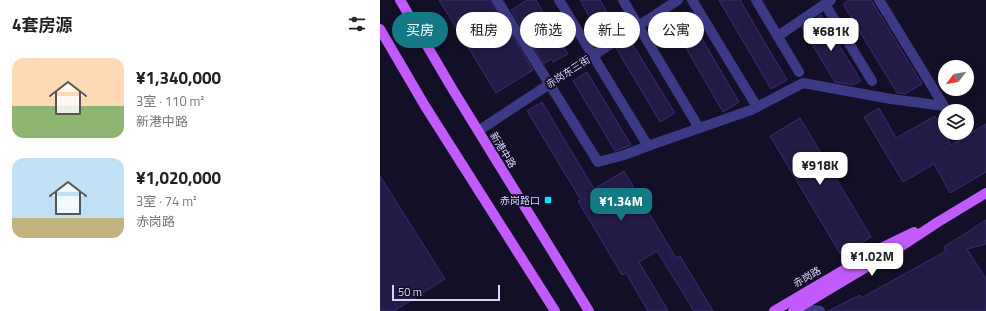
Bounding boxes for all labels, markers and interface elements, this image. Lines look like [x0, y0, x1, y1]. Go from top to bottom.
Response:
text: 4套房源 [12, 12, 73, 38]
chip: 买房 [392, 12, 448, 48]
chip: 租房 [456, 12, 512, 48]
chip: 筛选 [520, 12, 576, 48]
chip: 新上 [584, 12, 640, 48]
chip: 公寓 [648, 12, 704, 48]
icon: filters [346, 13, 368, 35]
pin: ¥681K [803, 18, 859, 52]
text: ¥681K [813, 21, 849, 41]
street label: 赤岗东三街 [543, 52, 593, 92]
north arrow [938, 60, 974, 96]
map controls [938, 60, 974, 140]
text: ¥1,340,000 [136, 65, 221, 91]
icon: home [44, 74, 92, 122]
text: 3室 · 110 m² [136, 91, 204, 111]
button: layers [938, 104, 974, 140]
text: 新港中路 [136, 111, 188, 131]
street label: 新港中路 [486, 129, 520, 171]
pin: ¥918K [792, 152, 848, 186]
text: ¥918K [802, 155, 838, 175]
text: ¥1,020,000 [136, 165, 221, 191]
icon: home [44, 174, 92, 222]
pin: ¥1.34M [588, 188, 654, 222]
text: 3室 · 74 m² [136, 191, 197, 211]
text: ¥1.34M [599, 191, 643, 211]
place label: 赤岗路口 [500, 193, 540, 208]
marker: 赤岗路口 [543, 195, 553, 205]
text: 赤岗路 [136, 211, 175, 231]
pin: ¥1.02M [839, 243, 905, 277]
text: ¥1.02M [850, 246, 894, 266]
street label: 赤岗路 [790, 263, 824, 291]
scale bar [392, 283, 500, 302]
text: 50 m [398, 284, 422, 300]

